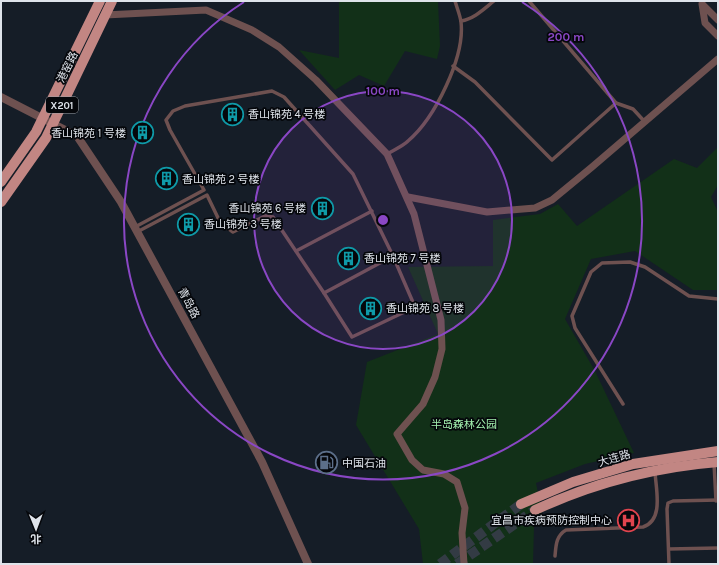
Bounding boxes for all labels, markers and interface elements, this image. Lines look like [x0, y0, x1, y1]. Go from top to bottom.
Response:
text: 200 m [548, 30, 584, 44]
street label: 港窑路 [54, 50, 81, 85]
text: 100 m [366, 84, 400, 98]
road number: X201 [46, 97, 78, 113]
building icon: 香山锦苑 4 号楼 [219, 101, 245, 127]
place label: 香山锦苑 4 号楼 [248, 108, 325, 121]
building icon: 香山锦苑 1 号楼 [129, 120, 155, 146]
place label: 香山锦苑 1 号楼 [51, 127, 126, 140]
building icon: 香山锦苑 2 号楼 [153, 166, 179, 192]
place label: 香山锦苑 2 号楼 [182, 173, 260, 186]
building icon: 香山锦苑 6 号楼 [309, 195, 335, 221]
place label: 香山锦苑 6 号楼 [228, 202, 306, 215]
building icon: 香山锦苑 3 号楼 [176, 211, 202, 237]
centre of rings [376, 213, 390, 227]
place label: 香山锦苑 3 号楼 [204, 218, 282, 231]
building icon: 香山锦苑 7 号楼 [335, 245, 361, 271]
place label: 香山锦苑 7 号楼 [364, 252, 440, 265]
street label: 青岛路 [175, 286, 202, 321]
building icon: 香山锦苑 8 号楼 [357, 295, 383, 321]
place label: 香山锦苑 8 号楼 [386, 302, 464, 315]
park label: 半岛森林公园 [431, 418, 497, 431]
street label: 大连路 [596, 448, 632, 469]
fuel station icon: 中国石油 [313, 450, 339, 476]
place label: 中国石油 [342, 457, 386, 470]
hospital icon: 宜昌市疾病预防控制中心 [615, 507, 641, 533]
north arrow [16, 509, 56, 549]
place label: 宜昌市疾病预防控制中心 [491, 514, 612, 527]
text: 北 [31, 532, 42, 545]

